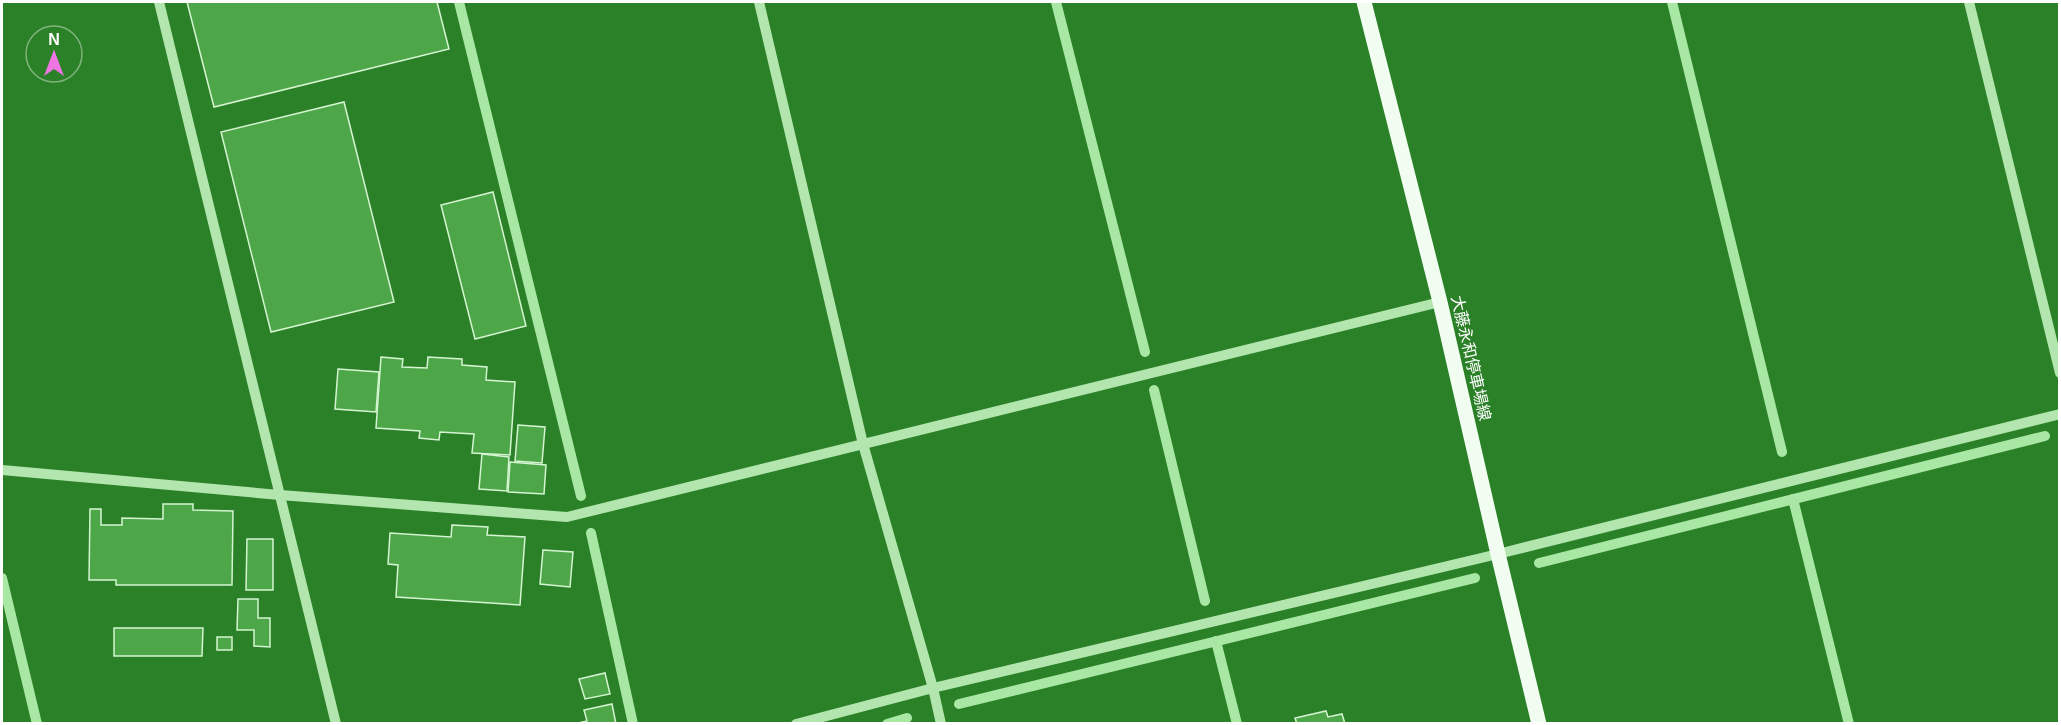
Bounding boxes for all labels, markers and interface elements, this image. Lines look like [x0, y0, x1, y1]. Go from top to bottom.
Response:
north arrow [24, 24, 84, 84]
text: N [48, 31, 60, 48]
street label: 大藤永和停車場線 [1448, 294, 1494, 422]

